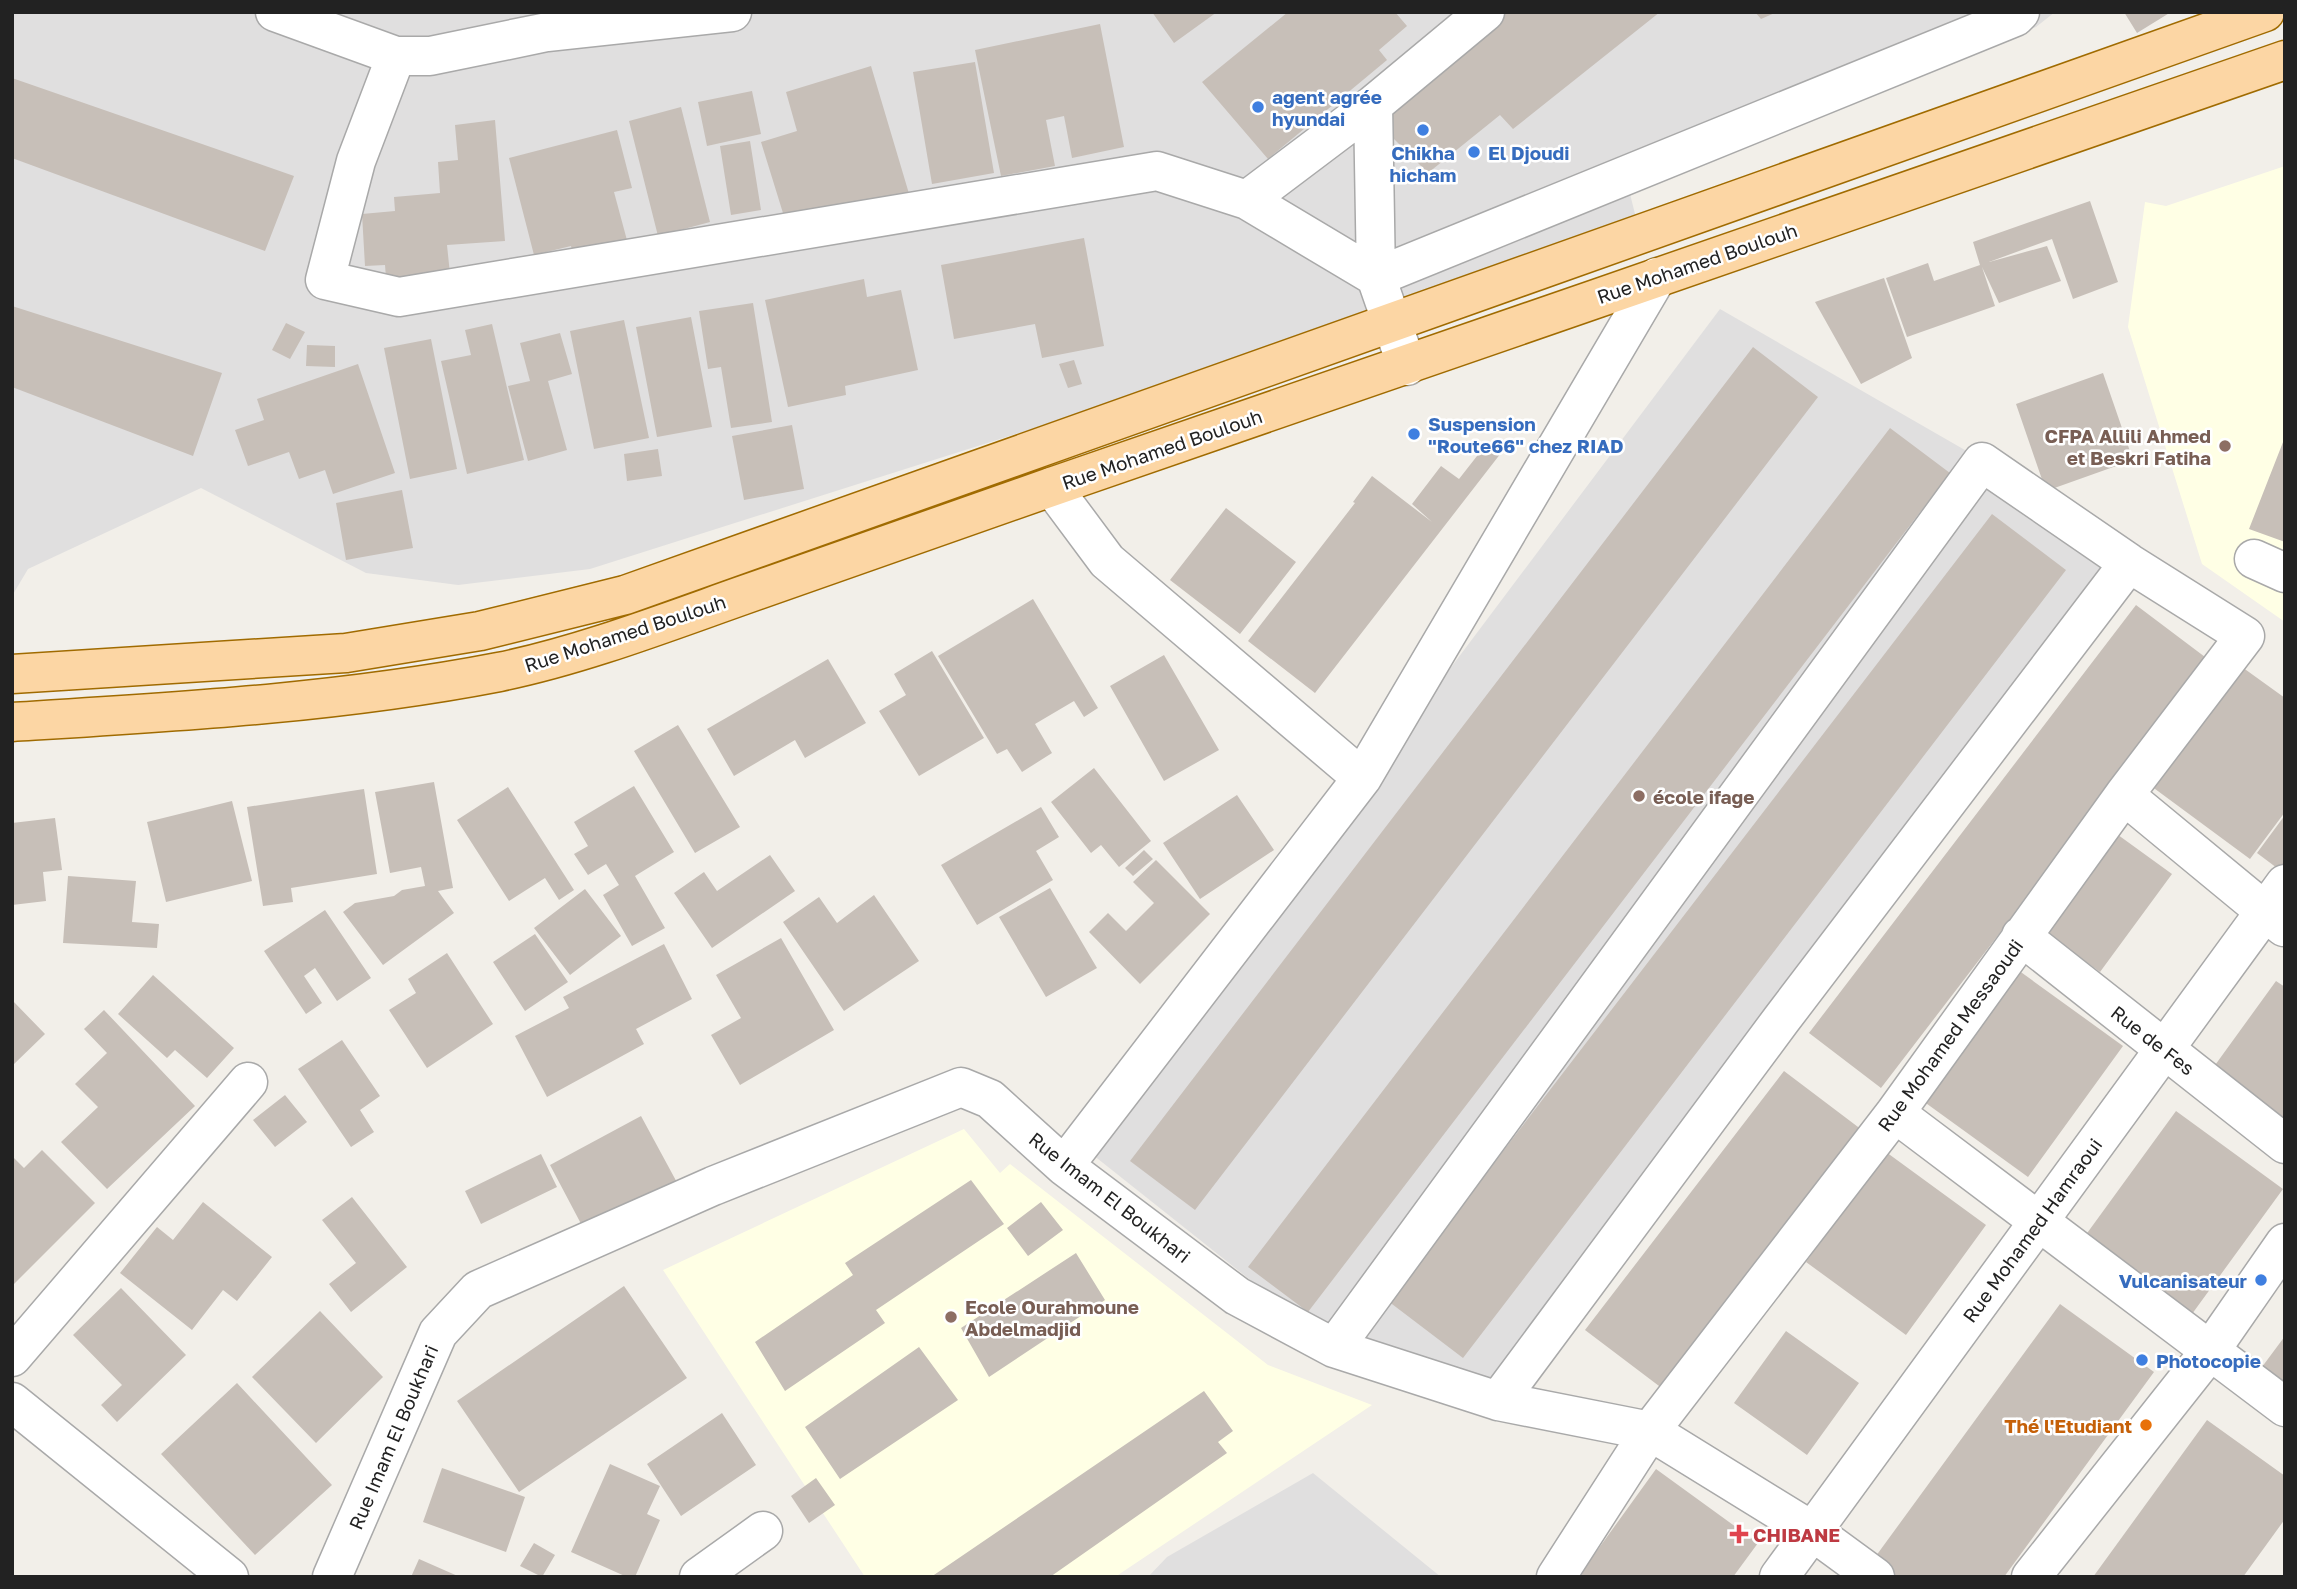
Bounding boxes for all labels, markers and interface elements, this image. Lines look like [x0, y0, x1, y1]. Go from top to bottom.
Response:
place label: agent agrée hyundai [1272, 85, 1382, 130]
marker: agent agrée hyundai [1250, 99, 1266, 115]
marker: Chikha hicham [1415, 122, 1431, 138]
place label: Chikha hicham [1390, 141, 1456, 186]
place label: El Djoudi [1488, 141, 1569, 164]
marker: El Djoudi [1466, 144, 1482, 160]
street label: Rue Mohamed Boulouh [1594, 218, 1800, 308]
street label: Rue Mohamed Boulouh [1059, 404, 1265, 494]
place label: Suspension "Route66" chez RIAD [1428, 412, 1624, 457]
place label: CFPA Allili Ahmed et Beskri Fatiha [2044, 424, 2211, 469]
marker: Suspension "Route66" chez RIAD [1406, 426, 1422, 442]
marker: CFPA Allili Ahmed et Beskri Fatiha [2217, 438, 2233, 454]
street label: Rue Mohamed Boulouh [521, 590, 729, 676]
place label: école ifage [1653, 785, 1754, 808]
marker: école ifage [1631, 788, 1647, 804]
street label: Rue Mohamed Messaoudi [1872, 934, 2028, 1136]
street label: Rue de Fes [2107, 1000, 2199, 1080]
street label: Rue Imam El Boukhari [1025, 1127, 1195, 1267]
street label: Rue Mohamed Hamraoui [1957, 1133, 2107, 1327]
place label: Vulcanisateur [2119, 1269, 2248, 1292]
marker: Vulcanisateur [2253, 1272, 2269, 1288]
place label: Ecole Ourahmoune Abdelmadjid [965, 1295, 1139, 1340]
marker: Ecole Ourahmoune Abdelmadjid [943, 1309, 959, 1325]
street label: Rue Imam El Boukhari [344, 1341, 442, 1533]
place label: Photocopie [2156, 1349, 2261, 1372]
marker: Photocopie [2134, 1352, 2150, 1368]
place label: Thé l'Etudiant [2004, 1414, 2132, 1437]
marker: Thé l'Etudiant [2138, 1417, 2154, 1433]
place label: CHIBANE [1753, 1523, 1840, 1546]
marker: CHIBANE [1731, 1526, 1747, 1542]

